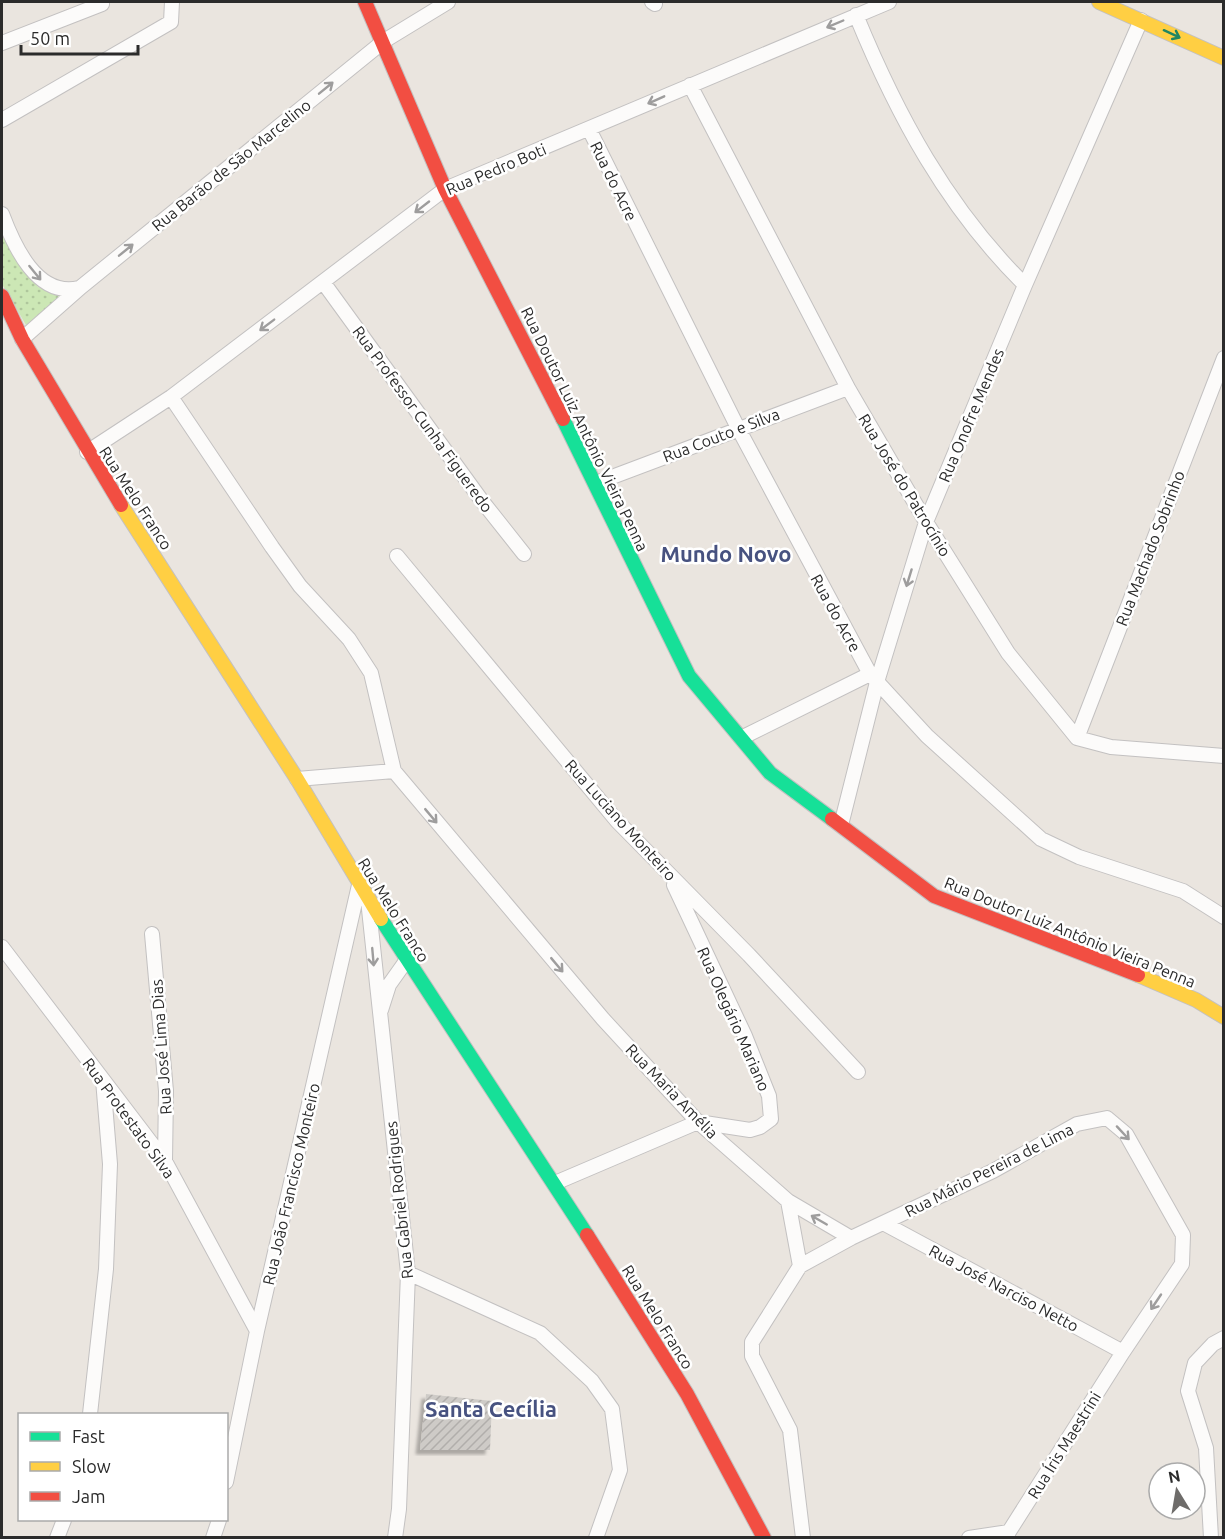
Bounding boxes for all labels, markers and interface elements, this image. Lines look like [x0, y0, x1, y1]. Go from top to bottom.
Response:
scale bar [21, 18, 138, 56]
one-way arrow [826, 19, 844, 30]
text: 50 m [30, 28, 70, 48]
one-way arrow [1162, 28, 1180, 40]
one-way arrow [318, 81, 334, 94]
street label: Rua Barão de São Marcelino [148, 95, 314, 235]
one-way arrow [647, 95, 665, 106]
street label: Rua do Acre [587, 138, 641, 224]
street label: Rua Pedro Boti [443, 140, 549, 198]
one-way arrow [414, 200, 430, 213]
one-way arrow [118, 244, 134, 257]
one-way arrow [29, 264, 42, 280]
street label: Rua Doutor Luiz Antônio Vieira Penna [518, 304, 652, 554]
one-way arrow [259, 319, 275, 331]
street label: Rua Professor Cunha Figueredo [349, 322, 497, 516]
street label: Rua Onofre Mendes [935, 345, 1007, 485]
street label: Rua Couto e Silva [660, 404, 782, 466]
street label: Rua José do Patrocínio [855, 410, 955, 560]
street label: Rua Melo Franco [96, 443, 176, 553]
street label: Rua Machado Sobrinho [1112, 468, 1188, 628]
district label: Mundo Novo [660, 541, 792, 566]
one-way arrow [903, 568, 914, 587]
street label: Rua do Acre [807, 571, 865, 655]
street label: Rua Luciano Monteiro [562, 756, 680, 884]
one-way arrow [425, 808, 438, 824]
street label: Rua Melo Franco [355, 855, 433, 965]
street label: Rua Doutor Luiz Antônio Vieira Penna [942, 873, 1198, 991]
street label: Rua Olegário Mariano [694, 944, 774, 1094]
one-way arrow [368, 947, 379, 967]
one-way arrow [550, 957, 564, 972]
street label: Rua José Lima Dias [147, 979, 175, 1115]
street label: Rua Maria Amélia [622, 1040, 722, 1142]
street label: Rua Protestato Silva [79, 1054, 179, 1182]
street label: Rua João Francisco Monteiro [259, 1081, 323, 1287]
street label: Rua Gabriel Rodrigues [382, 1120, 416, 1280]
street label: Rua Mário Pereira de Lima [902, 1120, 1076, 1220]
one-way arrow [1116, 1125, 1130, 1140]
one-way arrow [811, 1213, 828, 1225]
street label: Rua José Narciso Netto [926, 1241, 1082, 1335]
street label: Rua Melo Franco [619, 1262, 697, 1372]
one-way arrow [1150, 1294, 1162, 1310]
street label: Rua Íris Maestrini [1022, 1387, 1104, 1502]
district label: Santa Cecília [425, 1396, 557, 1421]
legend [18, 1413, 228, 1521]
text: Fast [72, 1426, 105, 1446]
text: Slow [72, 1456, 111, 1476]
north arrow [1147, 1461, 1207, 1521]
text: N [1167, 1466, 1182, 1486]
text: Jam [72, 1486, 106, 1506]

